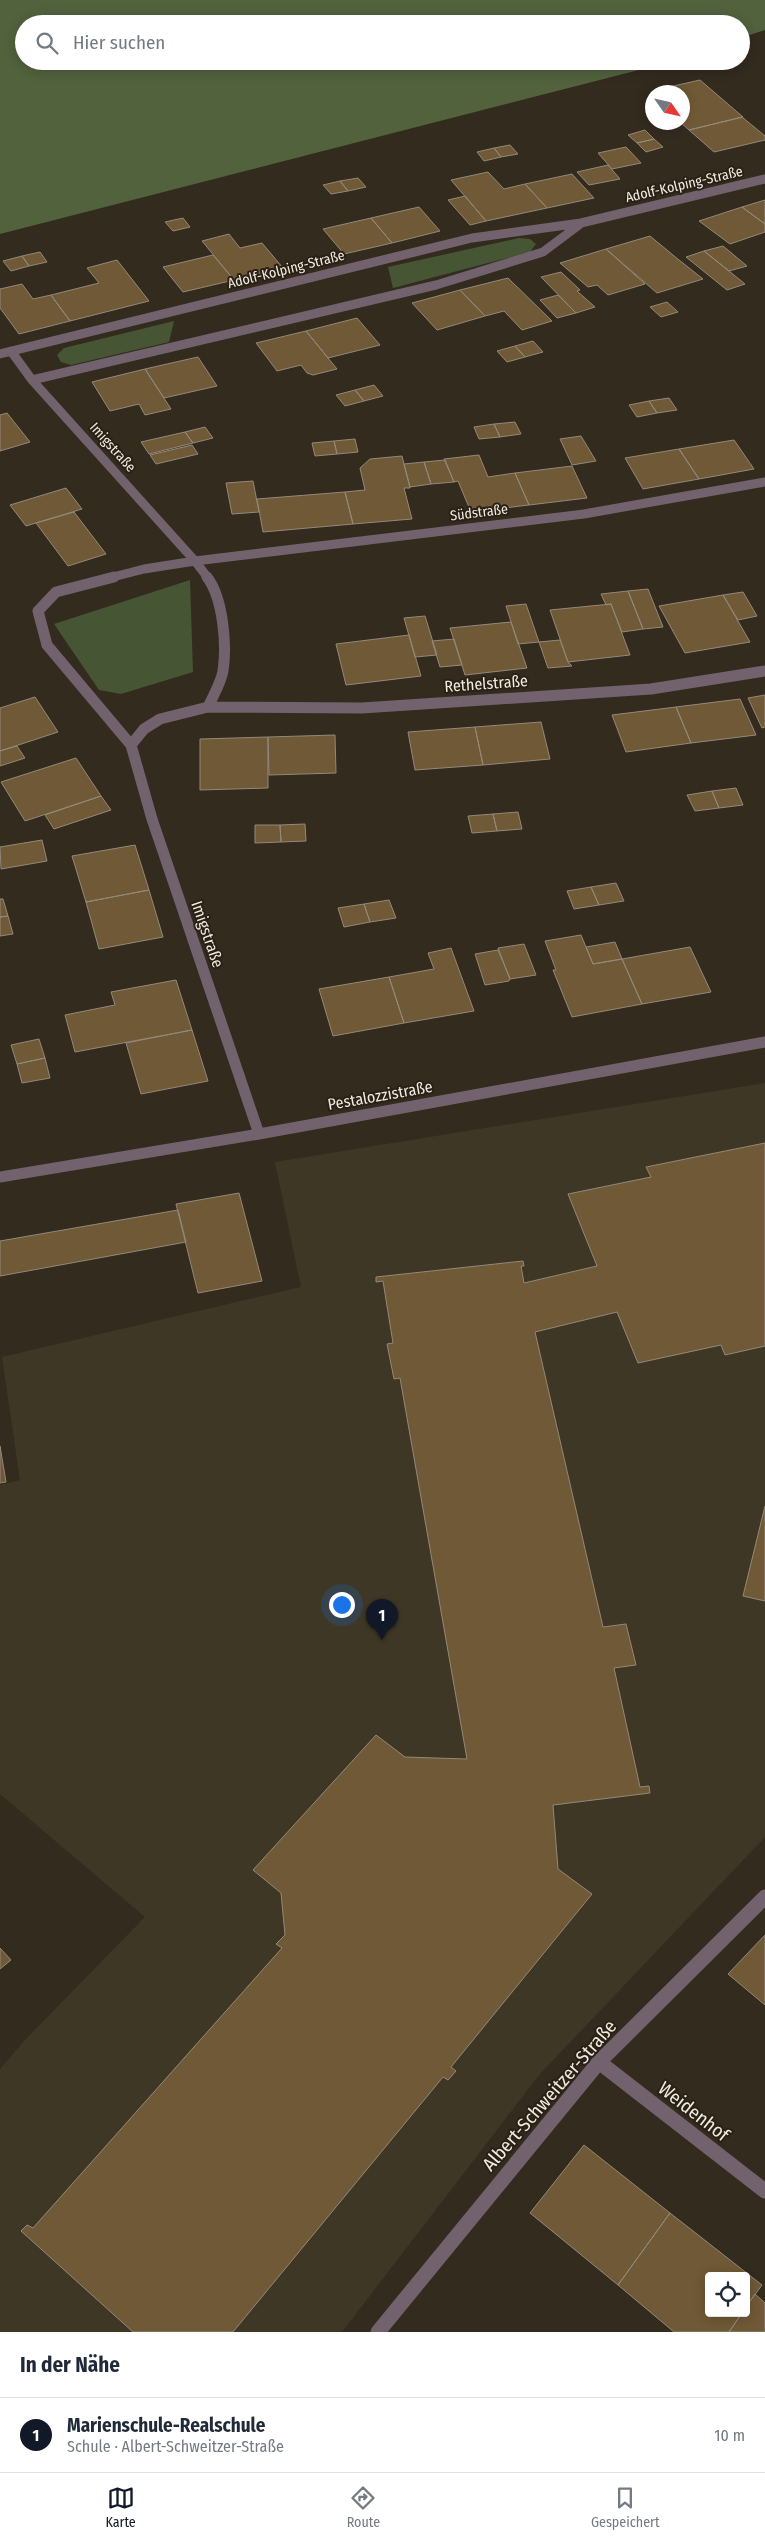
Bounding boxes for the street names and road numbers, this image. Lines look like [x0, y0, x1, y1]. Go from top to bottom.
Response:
street label: Adolf-Kolping-Straße [624, 163, 745, 206]
street label: Adolf-Kolping-Straße [226, 247, 346, 292]
street label: Imigstraße [86, 419, 139, 476]
street label: Südstraße [449, 501, 509, 524]
street label: Rethelstraße [444, 671, 529, 696]
street label: Imigstraße [187, 898, 228, 970]
street label: Pestalozzistraße [326, 1077, 434, 1114]
street label: Albert-Schweitzer-Straße [477, 2015, 621, 2176]
street label: Weidenhof [654, 2077, 735, 2147]

